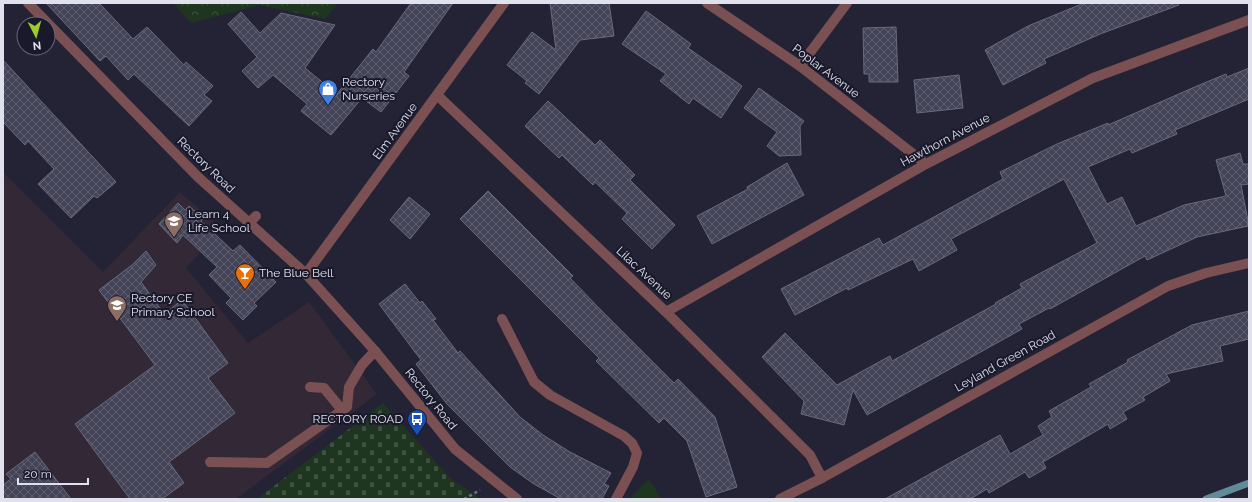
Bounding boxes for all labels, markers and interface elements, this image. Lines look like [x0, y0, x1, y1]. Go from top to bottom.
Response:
north arrow [16, 16, 56, 56]
text: N [32, 39, 42, 52]
street label: Poplar Avenue [790, 41, 862, 101]
place label: Rectory Nurseries [342, 75, 395, 103]
shop icon: Rectory Nurseries [317, 78, 339, 106]
street label: Elm Avenue [370, 100, 420, 162]
street label: Hawthorn Avenue [898, 111, 992, 169]
street label: Rectory Road [174, 134, 238, 196]
place label: Learn 4 Life School [188, 207, 251, 235]
school or university icon: Learn 4 Life School [163, 210, 185, 238]
street label: Lilac Avenue [613, 244, 675, 302]
bar icon: The Blue Bell [234, 262, 256, 290]
place label: The Blue Bell [259, 266, 334, 280]
place label: Rectory CE Primary School [131, 291, 215, 319]
school or university icon: Rectory CE Primary School [106, 294, 128, 322]
street label: Leyland Green Road [952, 327, 1058, 395]
street label: Rectory Road [402, 366, 460, 432]
bus stop icon: RECTORY ROAD [406, 408, 428, 436]
place label: RECTORY ROAD [313, 412, 403, 426]
scale bar [18, 460, 88, 486]
text: 20 m [24, 467, 52, 481]

